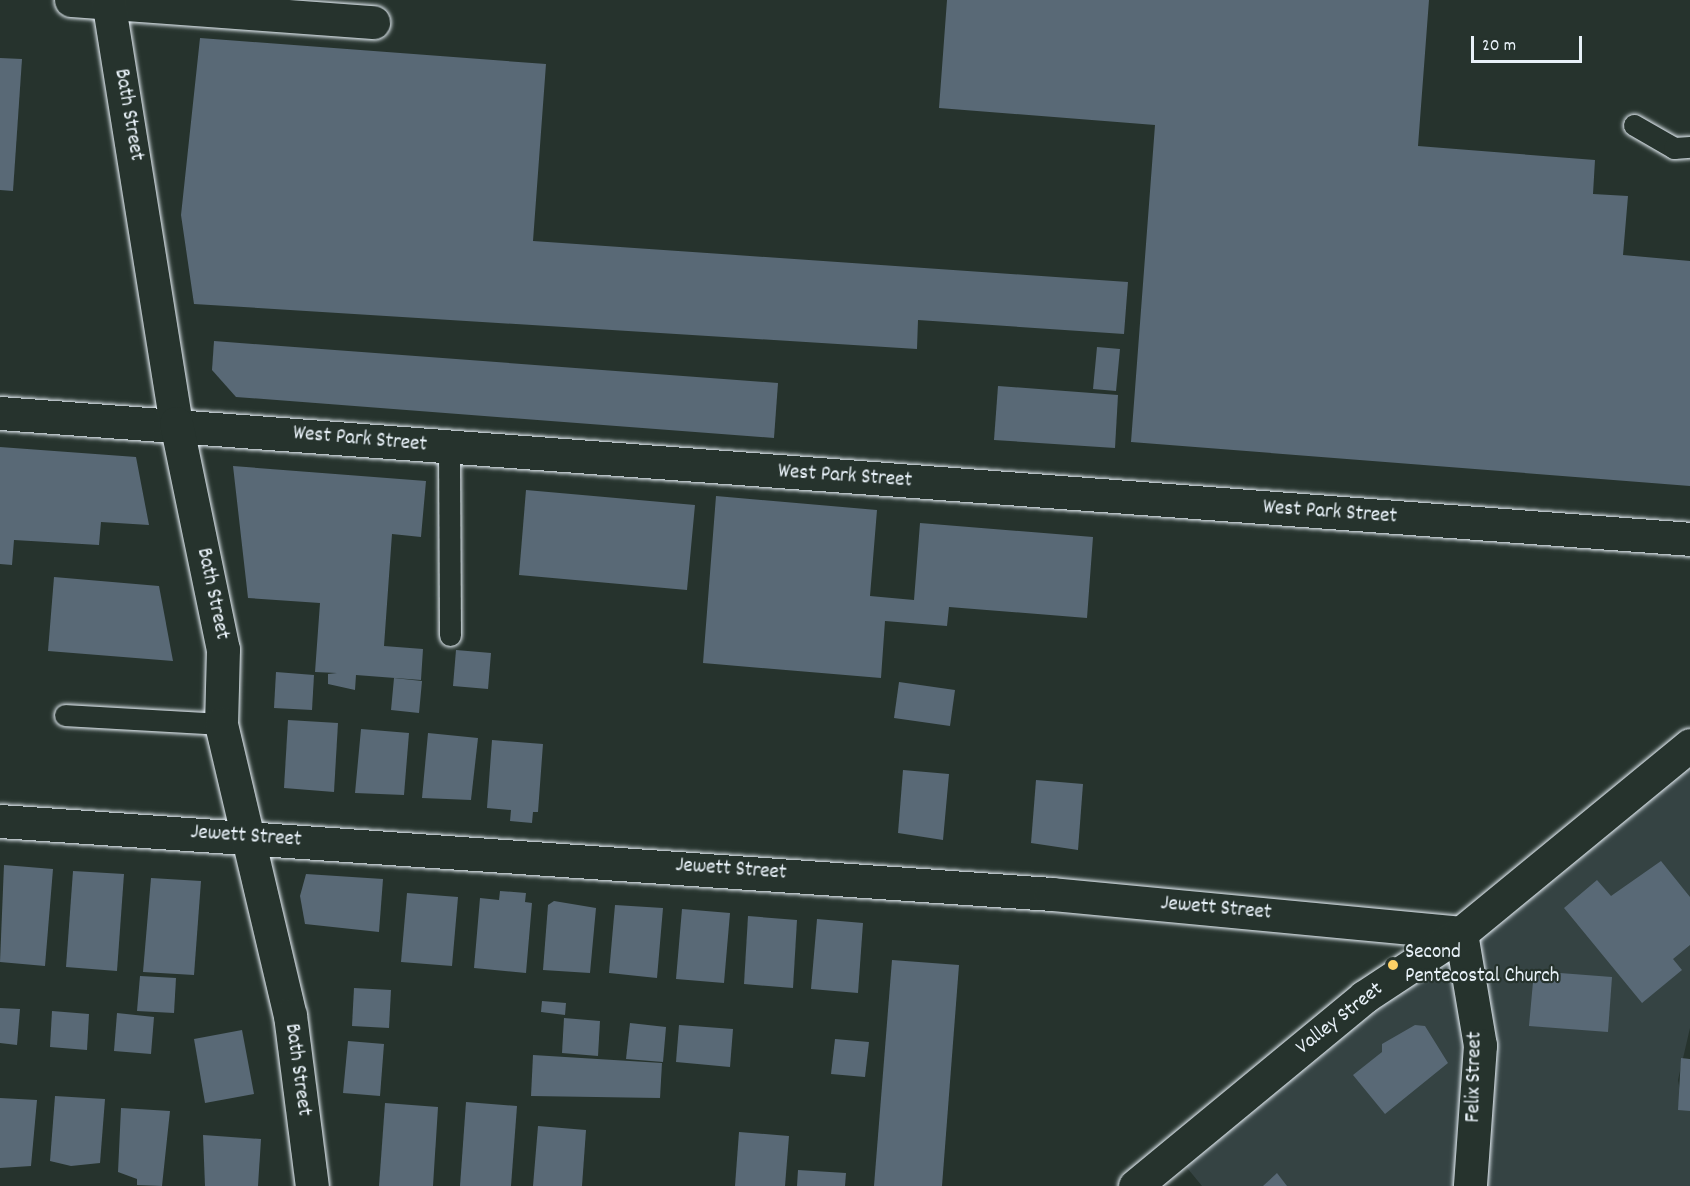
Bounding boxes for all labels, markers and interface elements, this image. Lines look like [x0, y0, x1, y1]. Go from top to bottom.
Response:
scale bar [1474, 24, 1585, 62]
text: 20 m [1482, 34, 1516, 59]
street label: Bath Street [108, 67, 148, 163]
street label: West Park Street [292, 422, 428, 458]
street label: West Park Street [777, 460, 913, 494]
street label: West Park Street [1262, 496, 1398, 530]
street label: Bath Street [190, 546, 234, 642]
street label: Jewett Street [190, 821, 302, 853]
street label: Jewett Street [675, 854, 787, 886]
street label: Jewett Street [1160, 892, 1272, 926]
place label: Second Pentecostal Church [1405, 940, 1559, 990]
marker: Second Pentecostal Church [1386, 958, 1400, 972]
street label: Valley Street [1291, 977, 1389, 1061]
street label: Bath Street [278, 1022, 316, 1118]
street label: Felix Street [1462, 1031, 1488, 1123]

